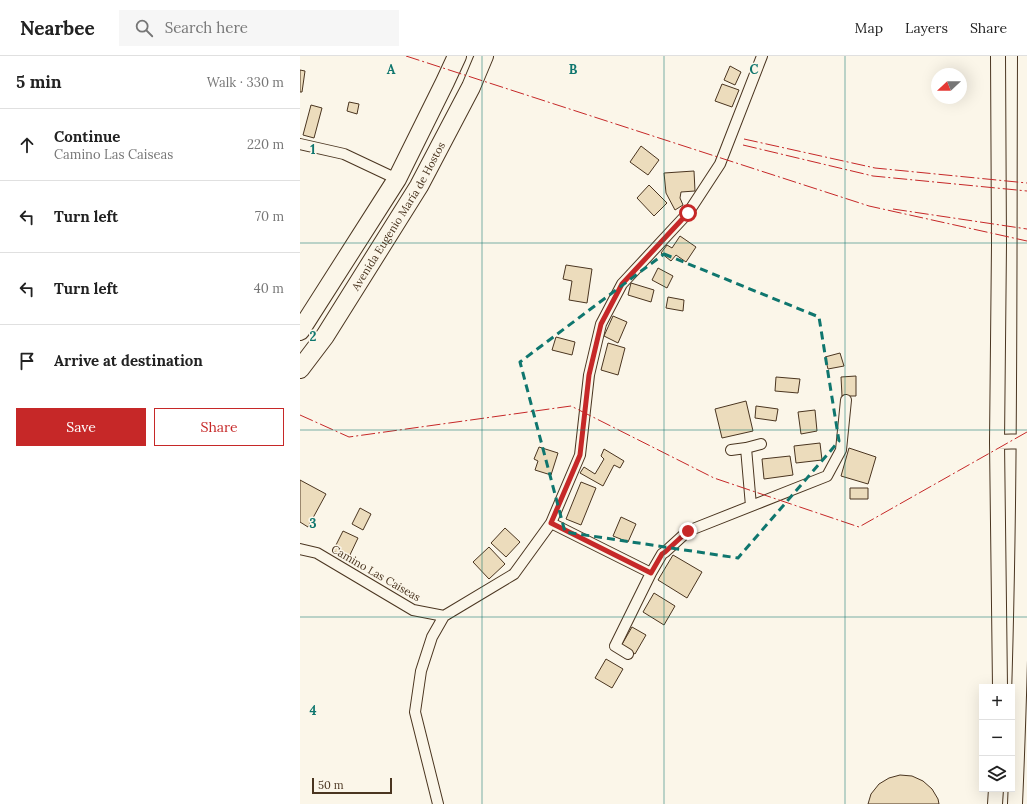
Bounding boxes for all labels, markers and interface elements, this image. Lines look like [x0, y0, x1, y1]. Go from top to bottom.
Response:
search box [119, 10, 399, 46]
text: Nearbee [20, 16, 95, 40]
icon: search [133, 17, 155, 39]
text: Search here [165, 18, 248, 37]
text: Map [855, 19, 883, 37]
text: Layers [905, 19, 948, 37]
text: Share [970, 19, 1007, 37]
text: A [387, 61, 396, 78]
text: B [569, 61, 578, 78]
text: C [750, 61, 759, 78]
north arrow [931, 68, 967, 104]
text: 5 min [16, 71, 62, 93]
text: Walk · 330 m [207, 74, 284, 91]
text: Continue [54, 127, 120, 146]
icon: ahead [16, 134, 38, 156]
text: 220 m [247, 136, 284, 153]
street label: Avenida Eugenio María de Hostos [348, 139, 448, 294]
text: 1 [310, 141, 316, 158]
text: Camino Las Caiseas [54, 146, 173, 163]
route start [679, 204, 697, 222]
icon: left [16, 206, 38, 228]
text: Turn left [54, 207, 118, 226]
text: 70 m [255, 208, 284, 225]
icon: left [16, 278, 38, 300]
text: Turn left [54, 279, 118, 298]
text: 40 m [254, 280, 284, 297]
text: 2 [310, 328, 317, 345]
icon: arrive [16, 350, 38, 372]
text: Arrive at destination [54, 351, 203, 370]
button: Save [16, 408, 146, 446]
button: Share [154, 408, 284, 446]
text: 3 [309, 515, 317, 532]
route end [679, 522, 697, 540]
street label: Camino Las Caiseas [329, 542, 423, 604]
map controls [979, 684, 1015, 792]
button: + [979, 684, 1015, 720]
text: 4 [309, 702, 317, 719]
button: − [979, 720, 1015, 756]
button: layers [979, 756, 1015, 792]
scale bar [312, 776, 392, 795]
text: 50 m [318, 778, 344, 792]

